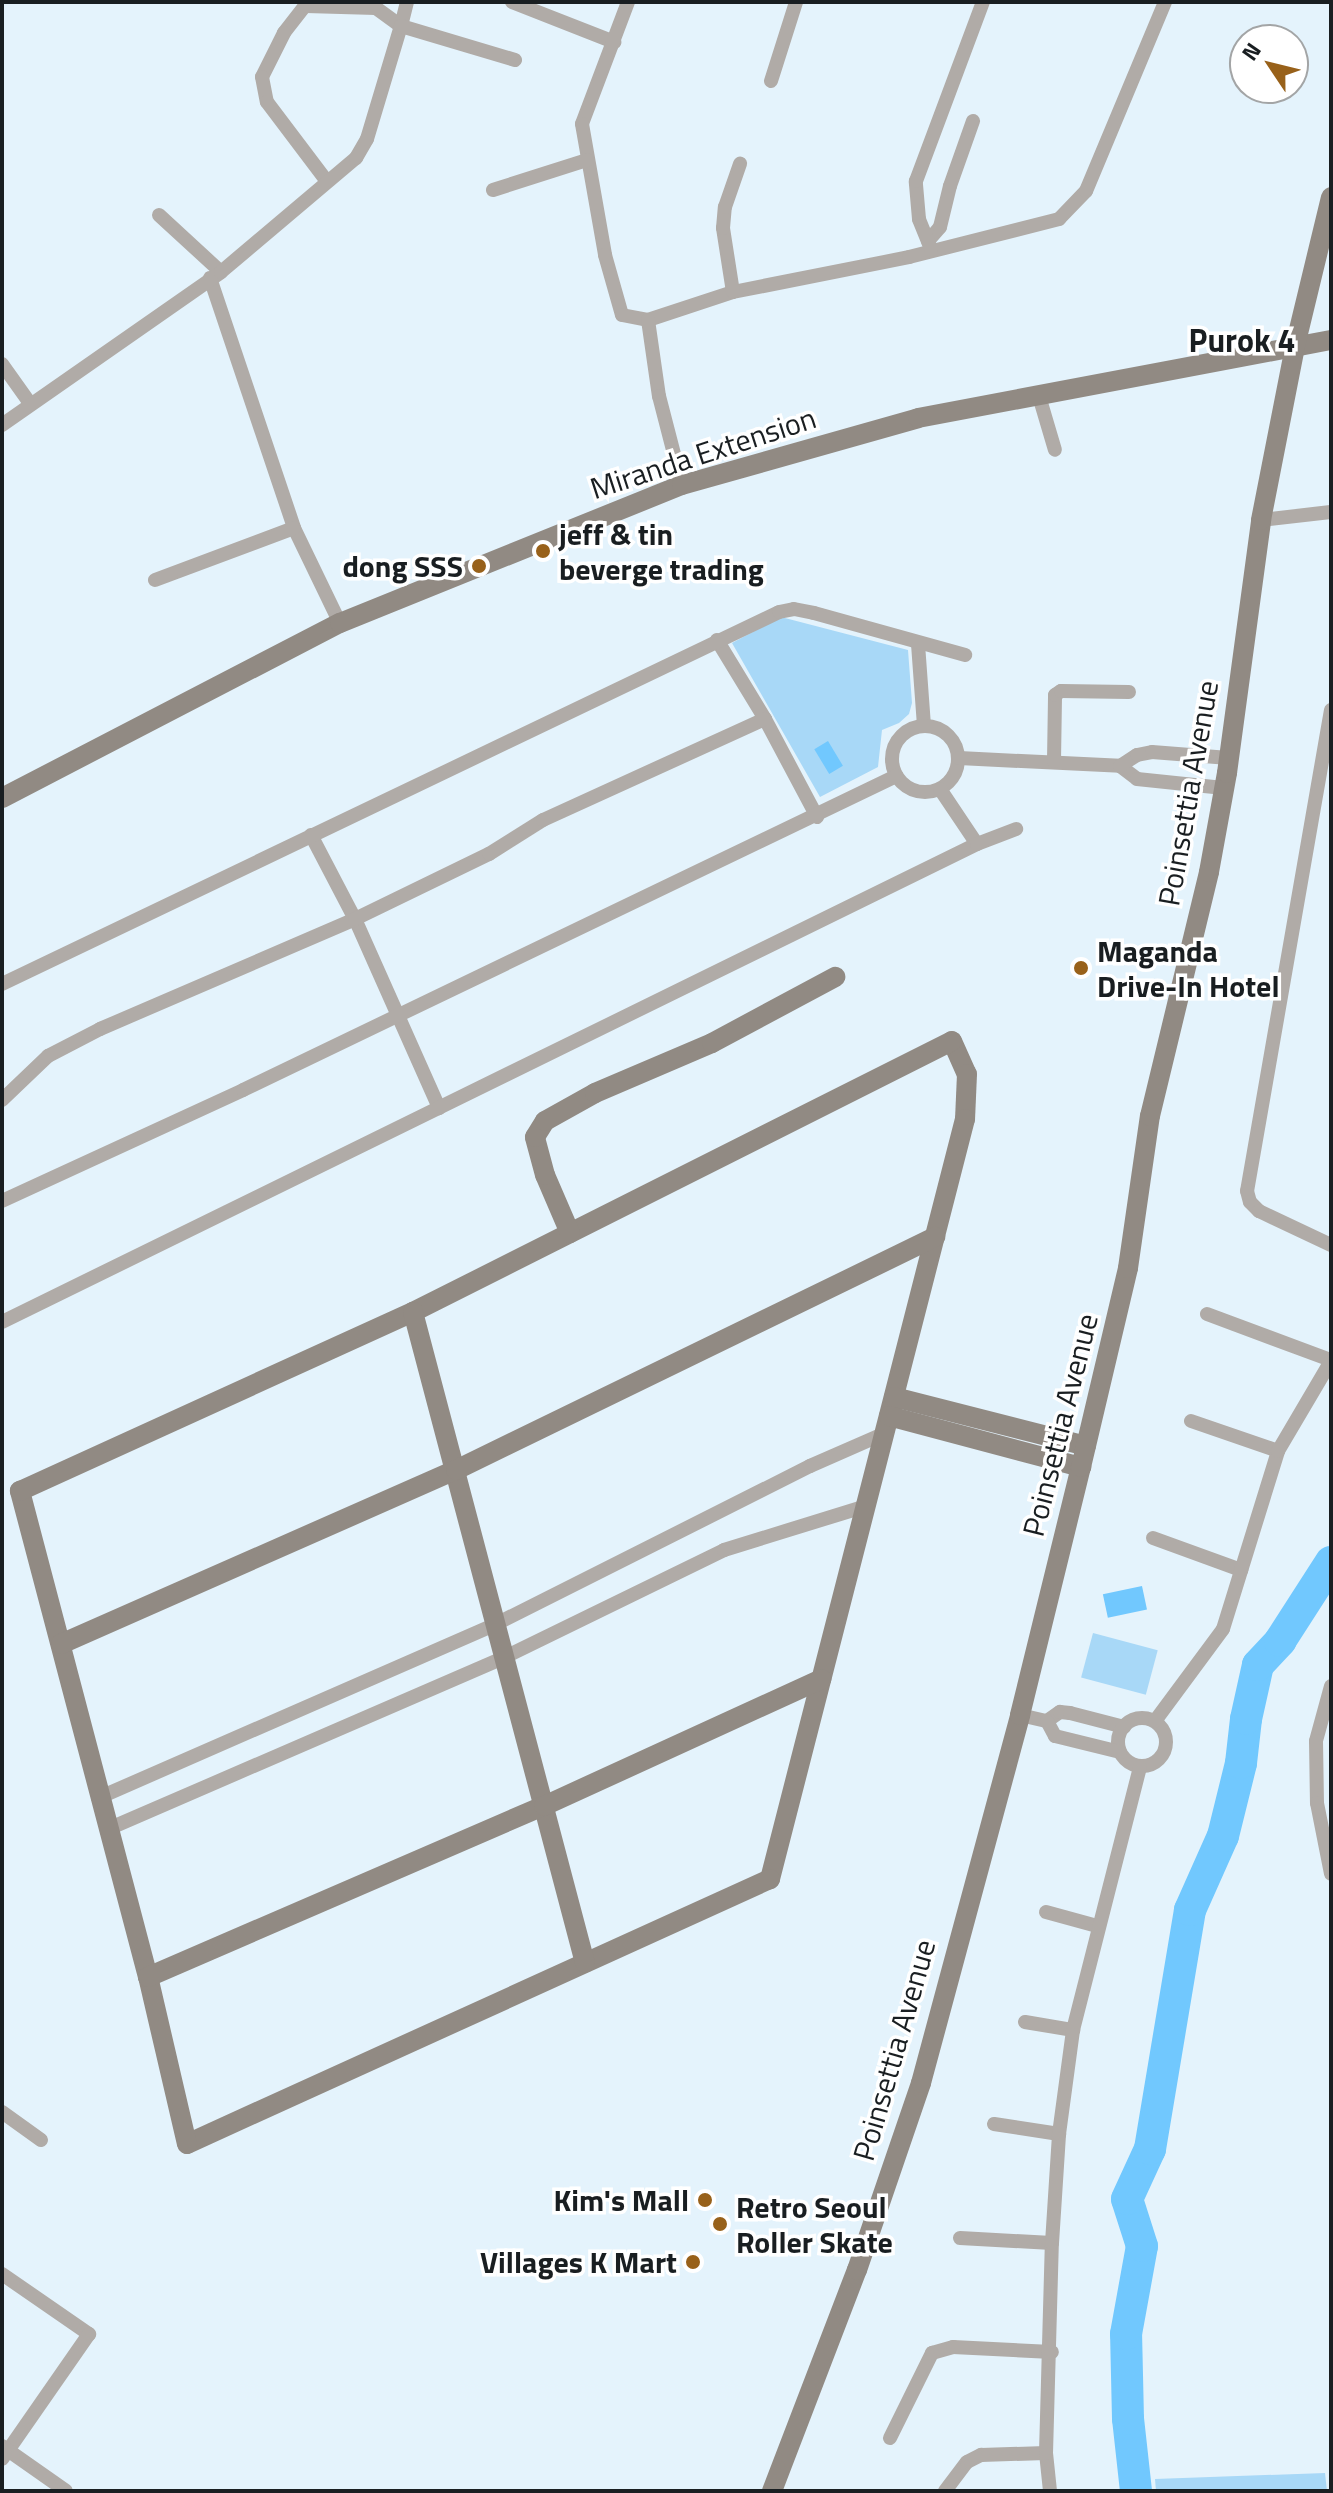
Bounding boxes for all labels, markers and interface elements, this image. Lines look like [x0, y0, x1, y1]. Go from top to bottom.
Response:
north arrow [1229, 24, 1309, 104]
text: N [1233, 35, 1269, 67]
district label: Purok 4 [1189, 321, 1295, 359]
street label: Miranda Extension [586, 400, 820, 506]
place label: jeff & tin beverge trading [559, 516, 764, 586]
marker: jeff & tin beverge trading [534, 542, 552, 560]
place label: dong SSS [342, 548, 463, 584]
marker: dong SSS [470, 557, 488, 575]
street label: Poinsettia Avenue [1150, 677, 1226, 909]
place label: Maganda Drive-In Hotel [1097, 933, 1279, 1004]
marker: Maganda Drive-In Hotel [1072, 959, 1090, 977]
street label: Poinsettia Avenue [1015, 1310, 1105, 1540]
street label: Poinsettia Avenue [845, 1935, 943, 2165]
place label: Kim's Mall [553, 2182, 689, 2218]
place label: Retro Seoul Roller Skate [736, 2189, 893, 2260]
marker: Kim's Mall [696, 2191, 714, 2209]
marker: Retro Seoul Roller Skate [711, 2215, 729, 2233]
place label: Villages K Mart [480, 2244, 677, 2280]
marker: Villages K Mart [684, 2253, 702, 2271]

